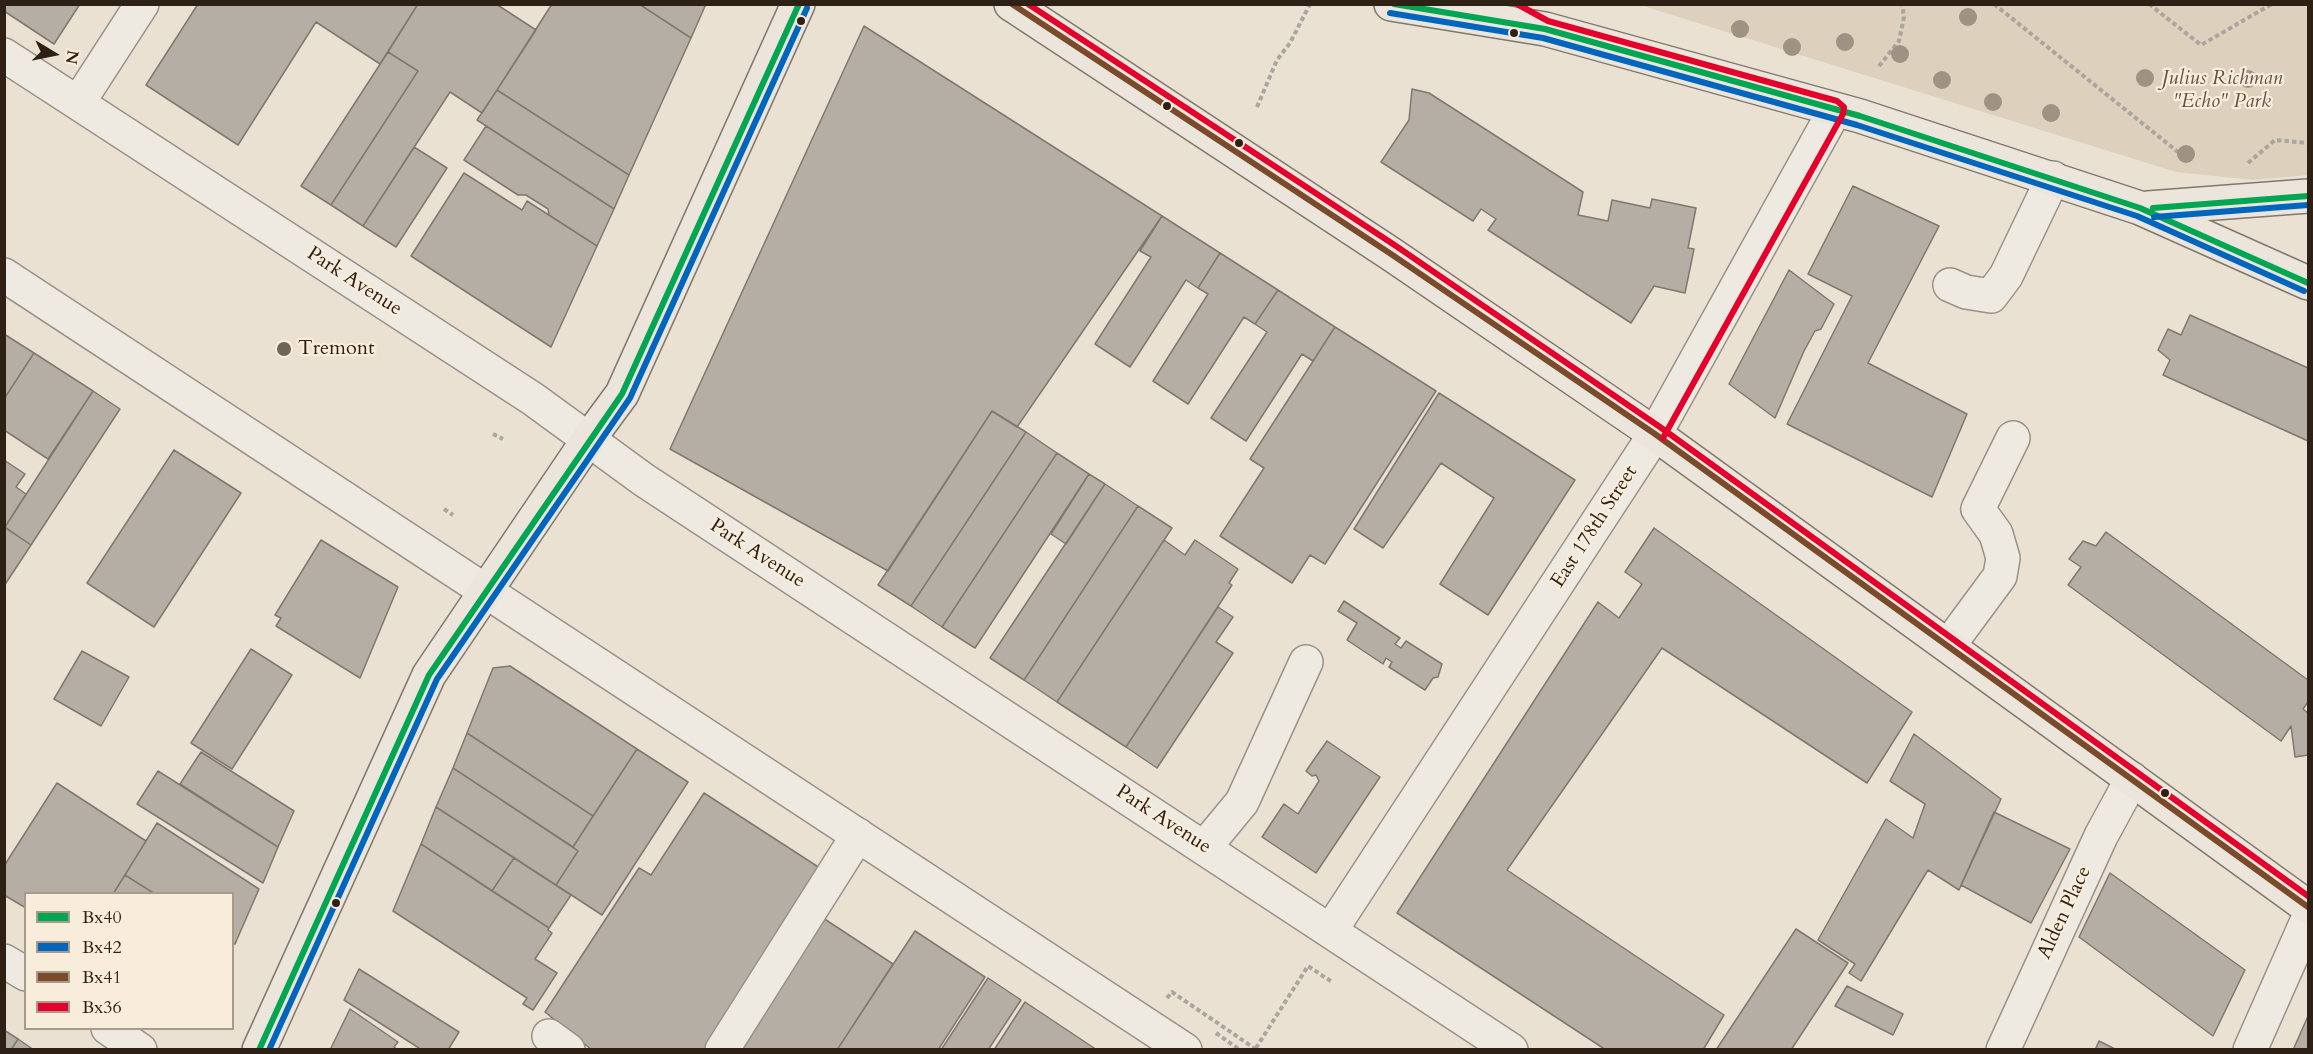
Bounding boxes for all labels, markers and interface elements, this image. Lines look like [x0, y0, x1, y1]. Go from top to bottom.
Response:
unlabelled marker [795, 15, 807, 27]
north arrow [24, 24, 84, 84]
unlabelled marker [1508, 27, 1520, 39]
text: N [60, 48, 84, 66]
park label: Julius Richman "Echo" Park [2162, 67, 2282, 114]
unlabelled marker [1161, 100, 1173, 112]
unlabelled marker [1233, 137, 1245, 149]
street label: Park Avenue [302, 242, 406, 322]
place label: Tremont [298, 337, 374, 361]
marker: Tremont [275, 340, 293, 358]
street label: East 178th Street [1547, 461, 1643, 593]
street label: Park Avenue [705, 514, 809, 594]
street label: Park Avenue [1111, 780, 1215, 860]
unlabelled marker [2159, 787, 2171, 799]
street label: Alden Place [2033, 863, 2097, 963]
legend [24, 892, 234, 1030]
unlabelled marker [330, 897, 342, 909]
text: Bx40 [82, 905, 122, 930]
text: Bx42 [82, 935, 122, 960]
text: Bx41 [82, 965, 122, 990]
text: Bx36 [82, 995, 122, 1020]

